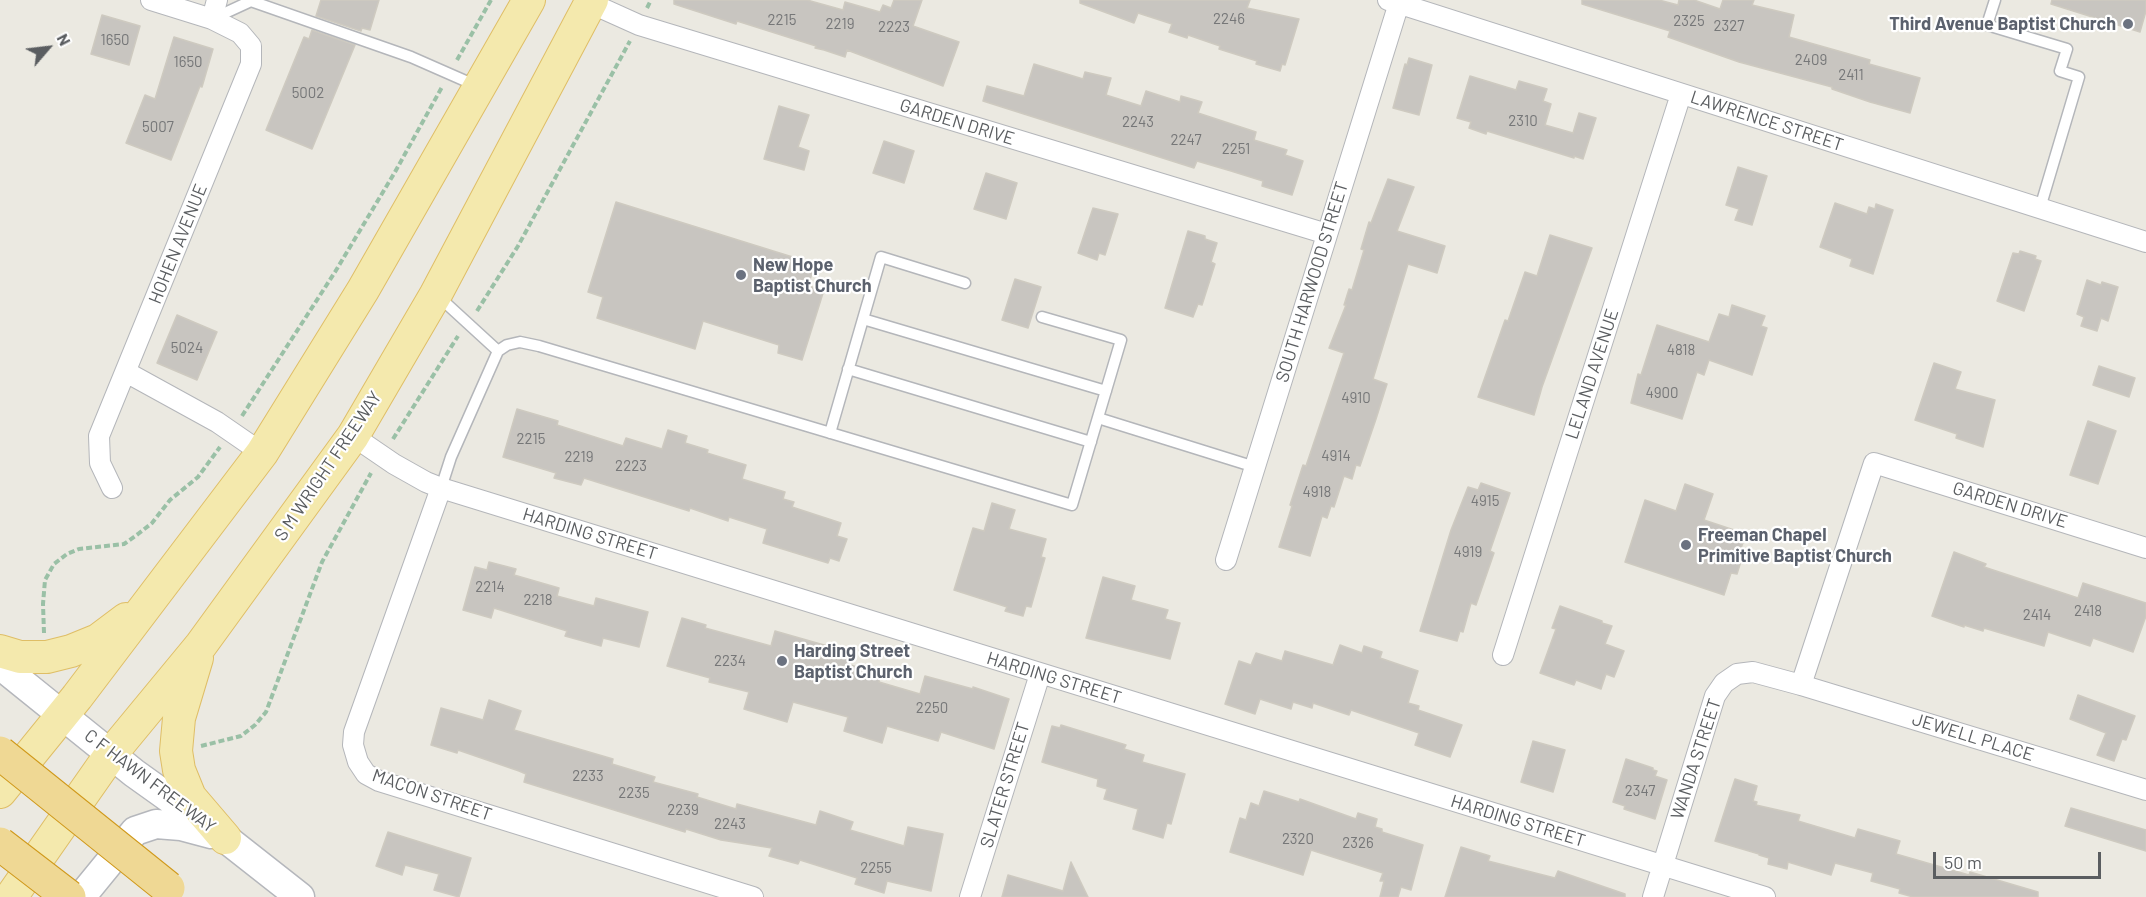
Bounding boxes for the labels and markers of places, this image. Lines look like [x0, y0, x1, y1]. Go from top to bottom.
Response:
place label: Third Avenue Baptist Church [1889, 13, 2116, 35]
marker: Third Avenue Baptist Church [2121, 17, 2135, 31]
place label: New Hope Baptist Church [753, 254, 871, 296]
marker: New Hope Baptist Church [734, 268, 748, 282]
place label: Freeman Chapel Primitive Baptist Church [1698, 524, 1892, 566]
marker: Freeman Chapel Primitive Baptist Church [1679, 538, 1693, 552]
place label: Harding Street Baptist Church [794, 640, 912, 682]
marker: Harding Street Baptist Church [775, 654, 789, 668]

